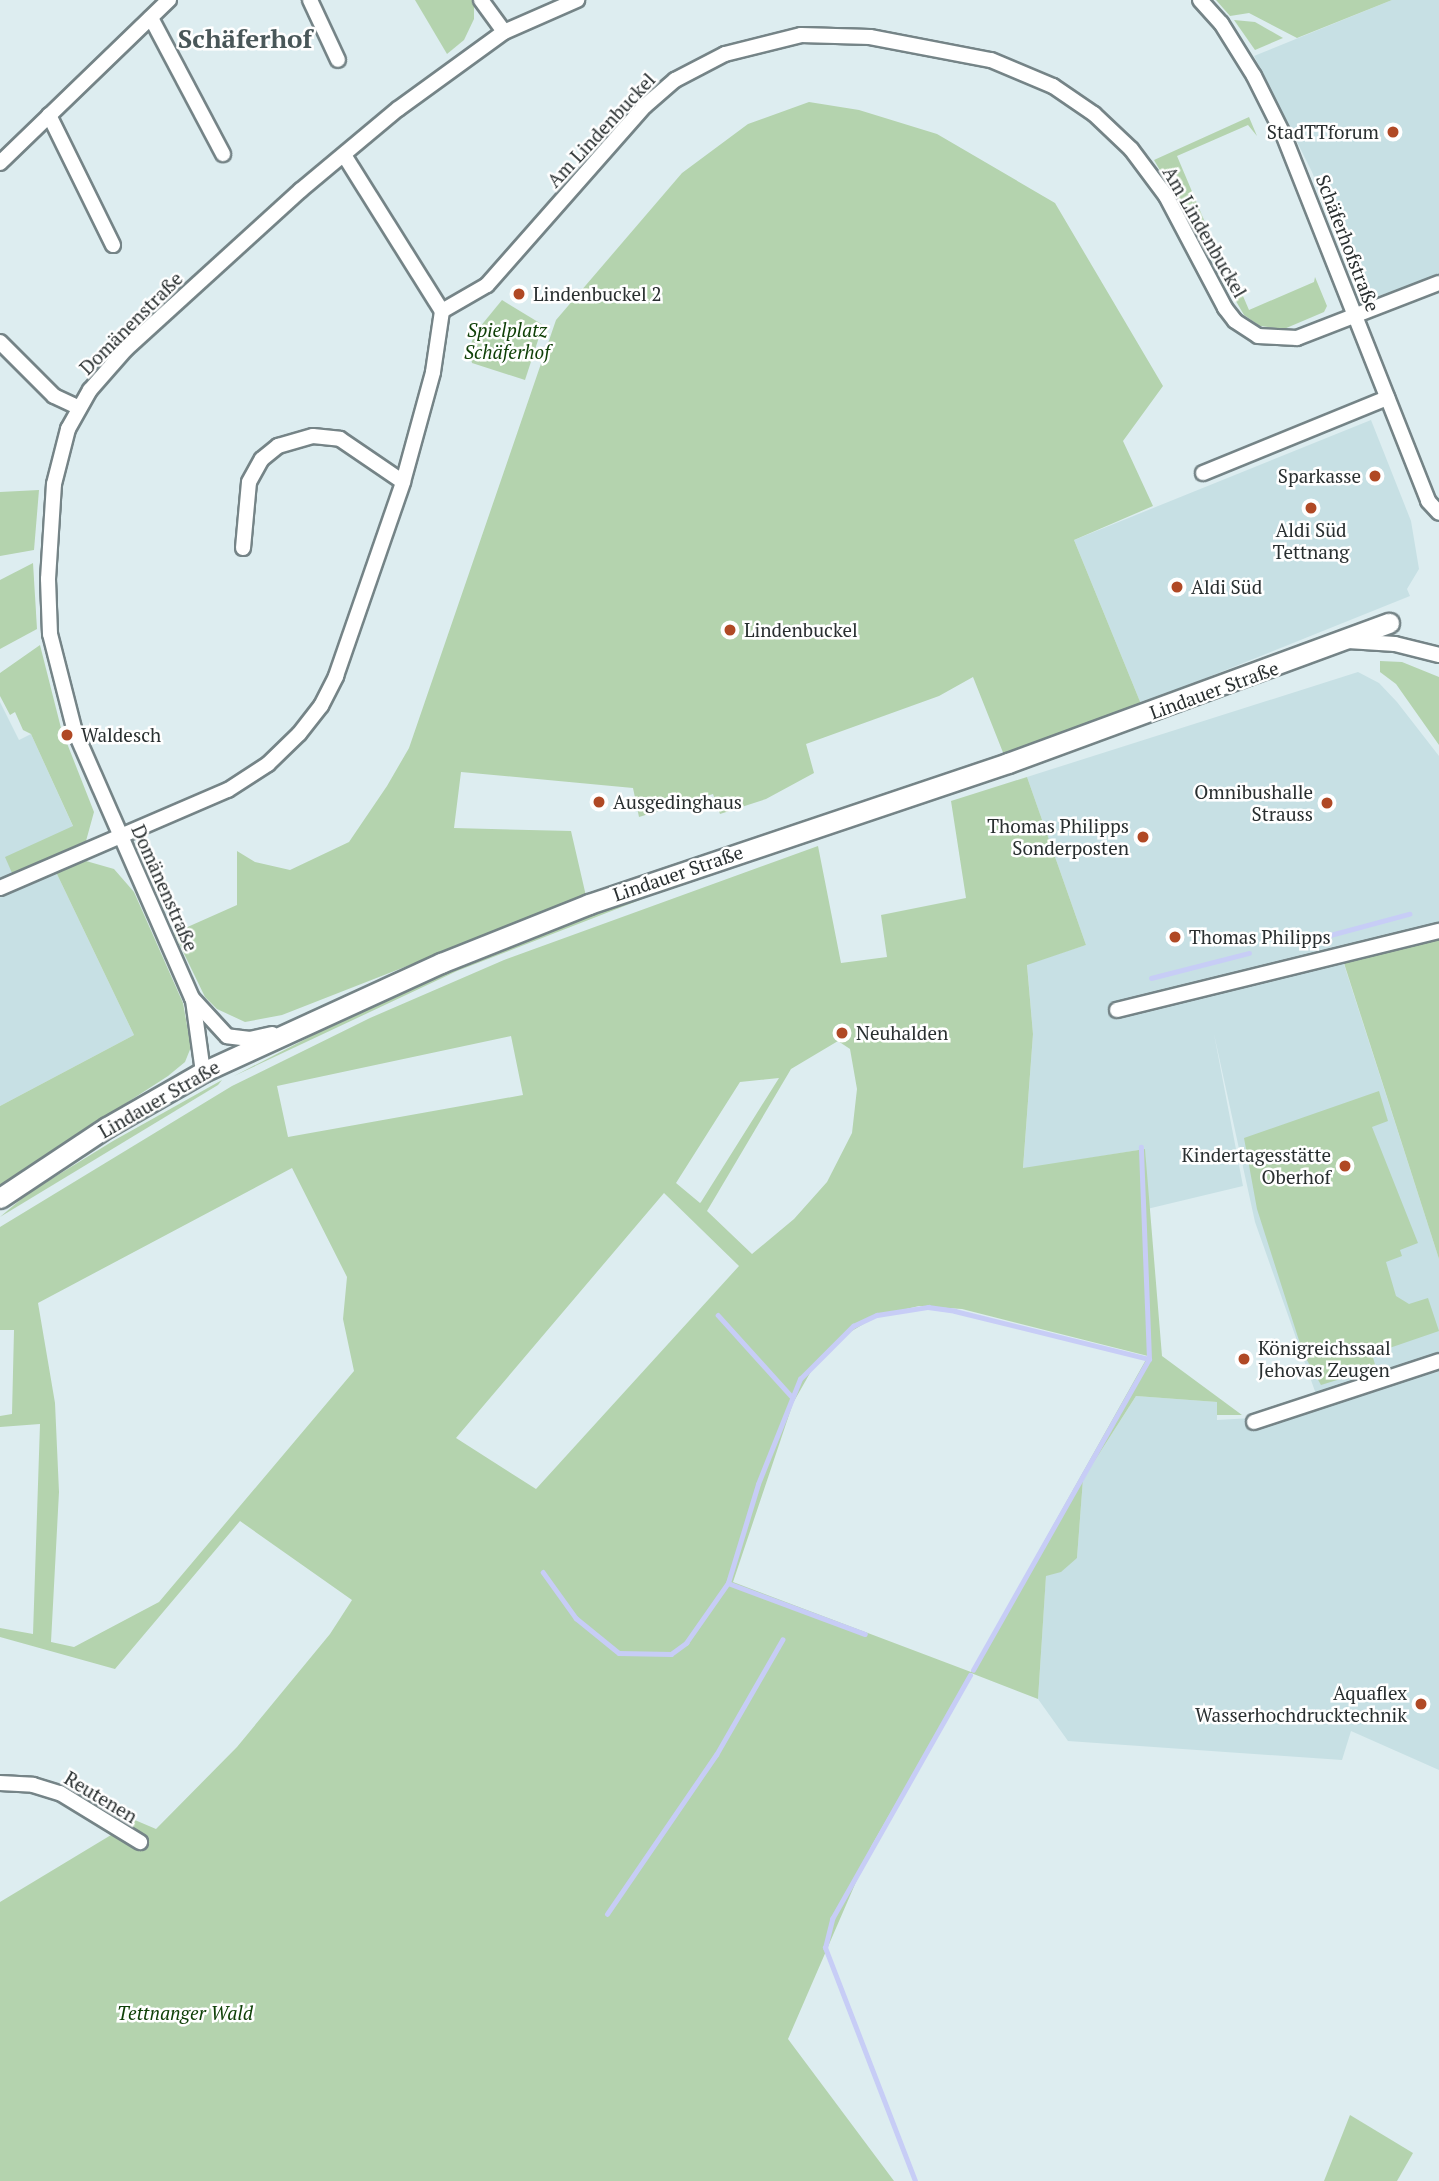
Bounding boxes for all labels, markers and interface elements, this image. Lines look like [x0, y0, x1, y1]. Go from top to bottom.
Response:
district label: Schäferhof [178, 23, 312, 55]
street label: Am Lindenbuckel [542, 68, 660, 192]
place label: StadTTforum [1267, 121, 1379, 143]
marker: StadTTforum [1385, 124, 1401, 140]
street label: Am Lindenbuckel [1158, 162, 1252, 302]
street label: Schäferhofstraße [1311, 171, 1385, 315]
street label: Domänenstraße [75, 267, 187, 379]
place label: Lindenbuckel 2 [533, 283, 662, 305]
marker: Lindenbuckel 2 [511, 286, 527, 302]
park label: Spielplatz Schäferhof [464, 319, 550, 363]
place label: Sparkasse [1278, 465, 1361, 487]
marker: Sparkasse [1367, 468, 1383, 484]
marker: Aldi Süd Tettnang [1303, 500, 1319, 516]
place label: Aldi Süd Tettnang [1273, 519, 1349, 563]
place label: Aldi Süd [1191, 576, 1262, 598]
marker: Aldi Süd [1169, 579, 1185, 595]
place label: Lindenbuckel [744, 619, 858, 641]
marker: Lindenbuckel [722, 622, 738, 638]
street label: Lindauer Straße [1146, 656, 1282, 724]
place label: Waldesch [81, 724, 161, 746]
marker: Waldesch [59, 727, 75, 743]
place label: Omnibushalle Strauss [1194, 781, 1313, 825]
place label: Ausgedinghaus [613, 791, 742, 813]
marker: Ausgedinghaus [591, 794, 607, 810]
marker: Omnibushalle Strauss [1319, 795, 1335, 811]
place label: Thomas Philipps Sonderposten [987, 815, 1129, 859]
street label: Domänenstraße [127, 821, 203, 955]
marker: Thomas Philipps Sonderposten [1135, 829, 1151, 845]
street label: Lindauer Straße [610, 840, 746, 906]
place label: Thomas Philipps [1189, 926, 1331, 948]
marker: Thomas Philipps [1167, 929, 1183, 945]
place label: Neuhalden [856, 1022, 948, 1044]
marker: Neuhalden [834, 1025, 850, 1041]
street label: Lindauer Straße [95, 1055, 223, 1143]
place label: Kindertagesstätte Oberhof [1181, 1144, 1331, 1188]
marker: Kindertagesstätte Oberhof [1337, 1158, 1353, 1174]
place label: Königreichssaal Jehovas Zeugen [1258, 1337, 1391, 1381]
marker: Königreichssaal Jehovas Zeugen [1236, 1351, 1252, 1367]
place label: Aquaflex Wasserhochdrucktechnik [1195, 1682, 1407, 1726]
marker: Aquaflex Wasserhochdrucktechnik [1413, 1696, 1429, 1712]
street label: Reutenen [60, 1766, 142, 1828]
park label: Tettnanger Wald [117, 2002, 253, 2024]

